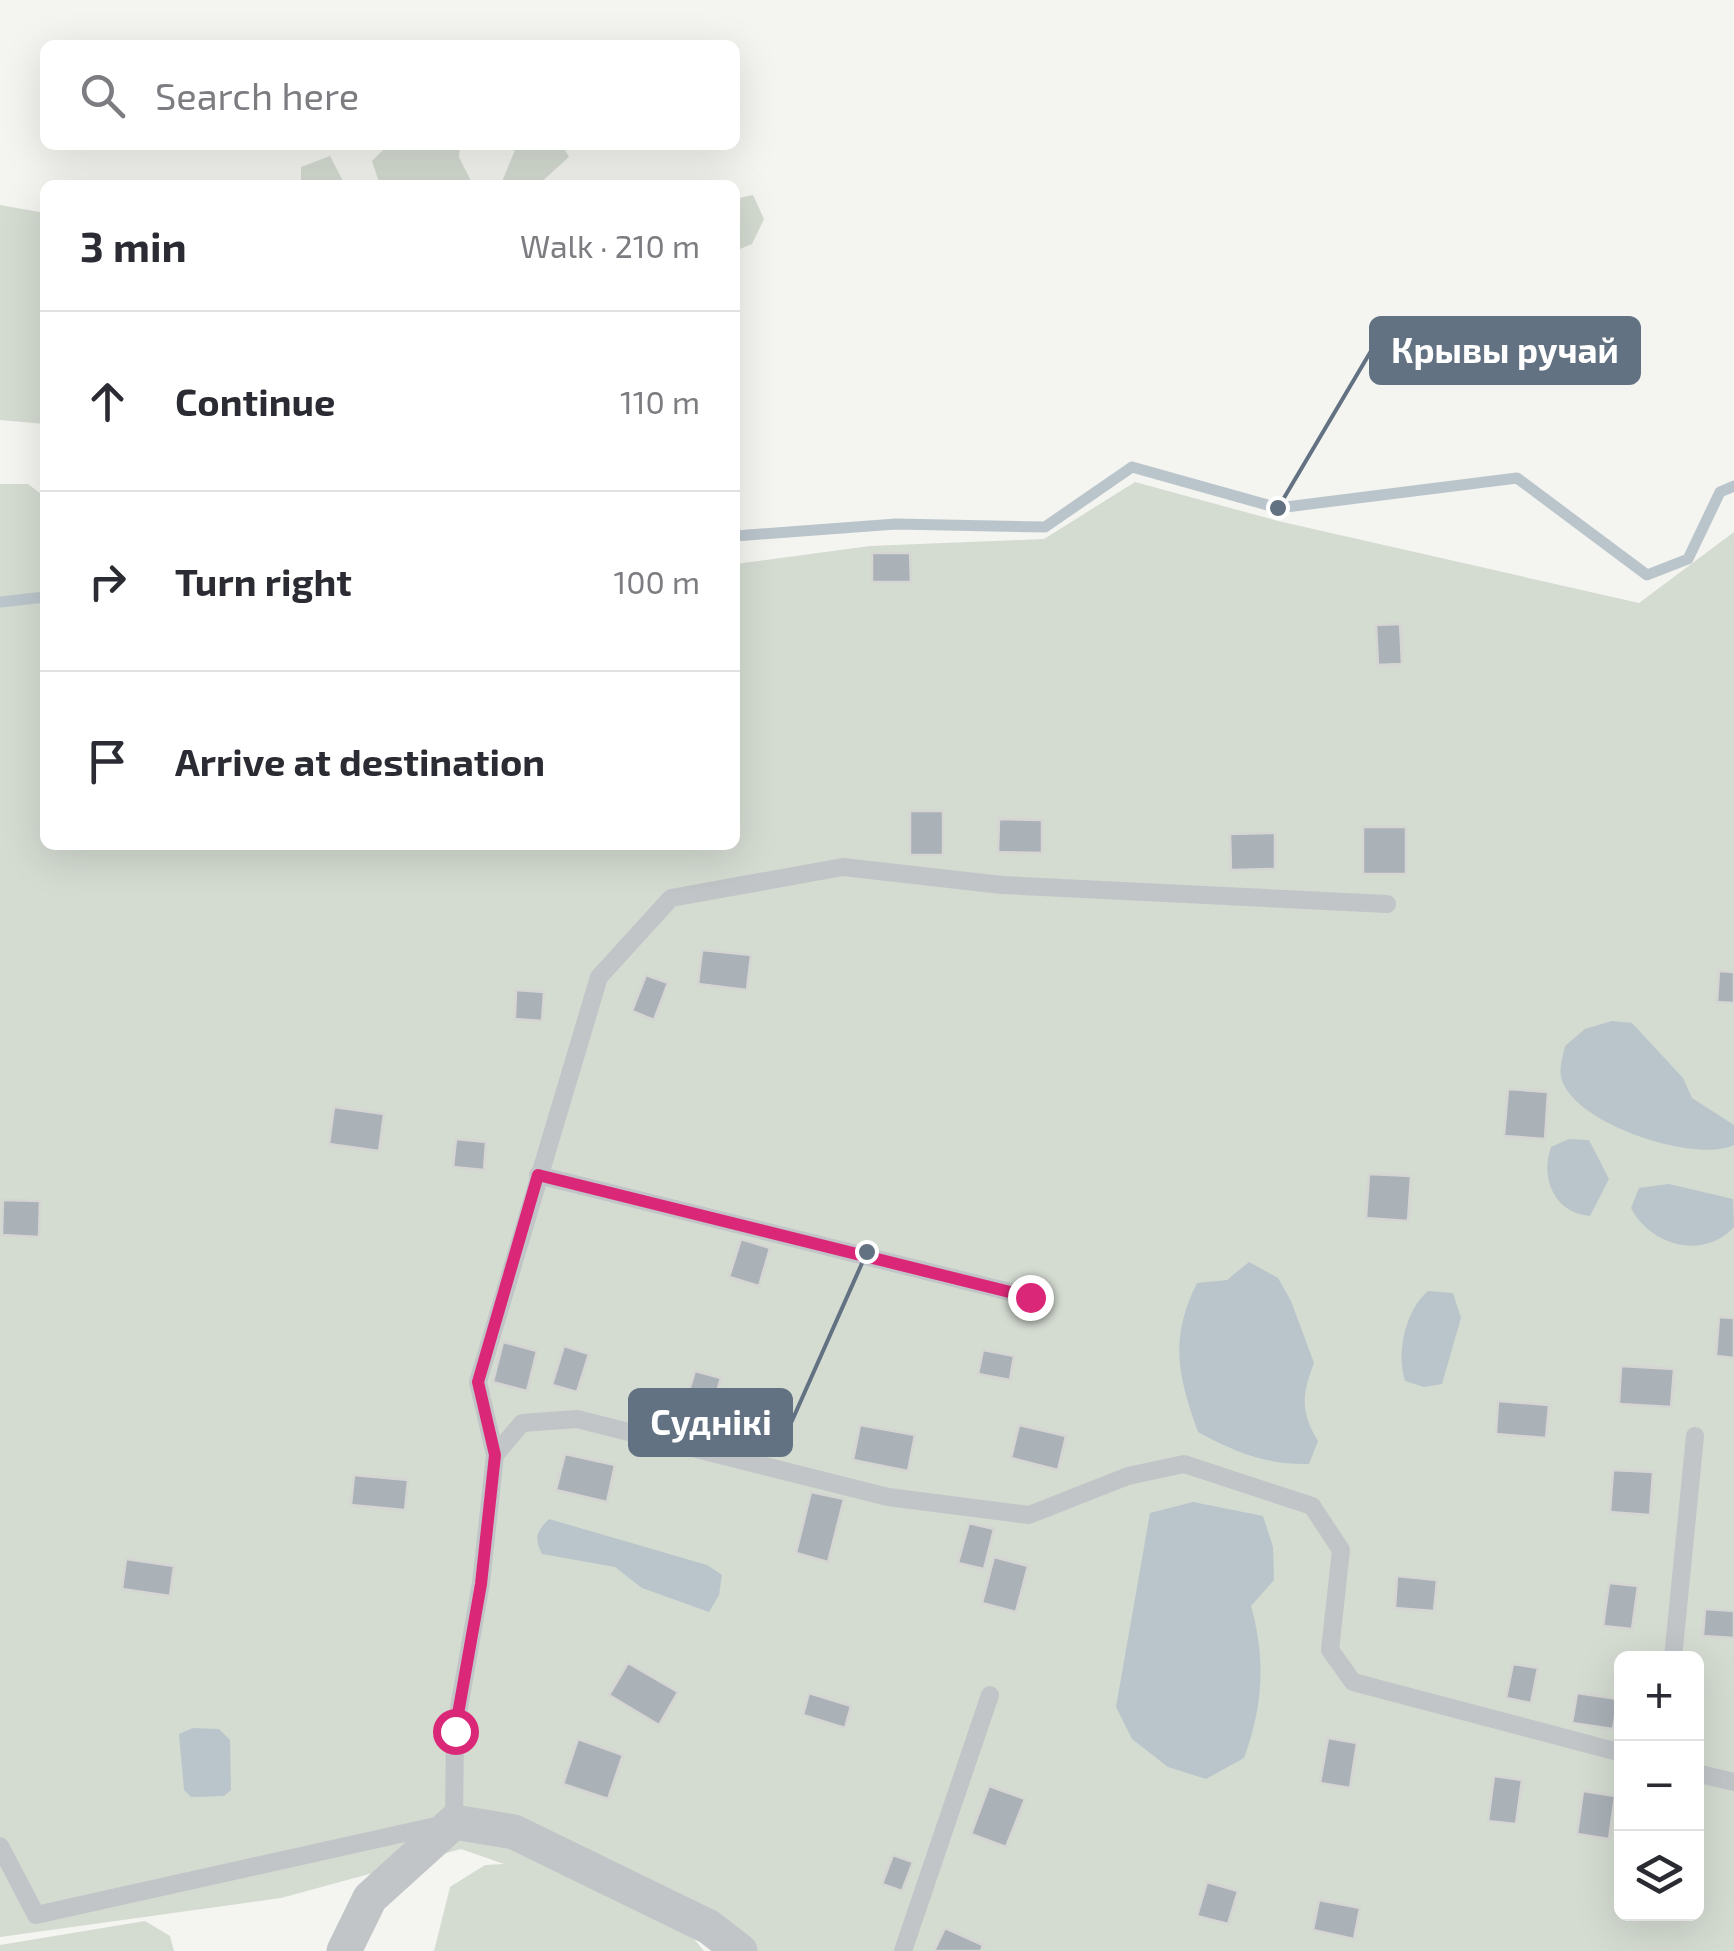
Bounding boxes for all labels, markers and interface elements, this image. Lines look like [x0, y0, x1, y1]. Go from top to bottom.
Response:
search box [40, 40, 740, 150]
icon: search [75, 68, 130, 123]
text: Search here [155, 72, 359, 118]
text: 3 min [80, 220, 187, 270]
text: Walk · 210 m [520, 226, 700, 264]
callout: Крывы ручай [1371, 318, 1639, 383]
text: Крывы ручай [1391, 328, 1619, 371]
icon: ahead [80, 374, 135, 429]
text: Continue [175, 378, 335, 424]
text: 110 m [620, 382, 700, 420]
icon: right [80, 554, 135, 609]
text: Turn right [175, 558, 352, 604]
text: 100 m [614, 562, 700, 600]
icon: arrive [80, 734, 135, 789]
text: Arrive at destination [175, 738, 545, 784]
route end [1008, 1275, 1054, 1321]
callout: Суднікі [630, 1390, 791, 1455]
text: Суднікі [650, 1400, 772, 1443]
map controls [1614, 1651, 1704, 1921]
button: + [1614, 1651, 1704, 1741]
route start [433, 1709, 479, 1755]
button: − [1614, 1741, 1704, 1831]
button: layers [1614, 1831, 1704, 1921]

